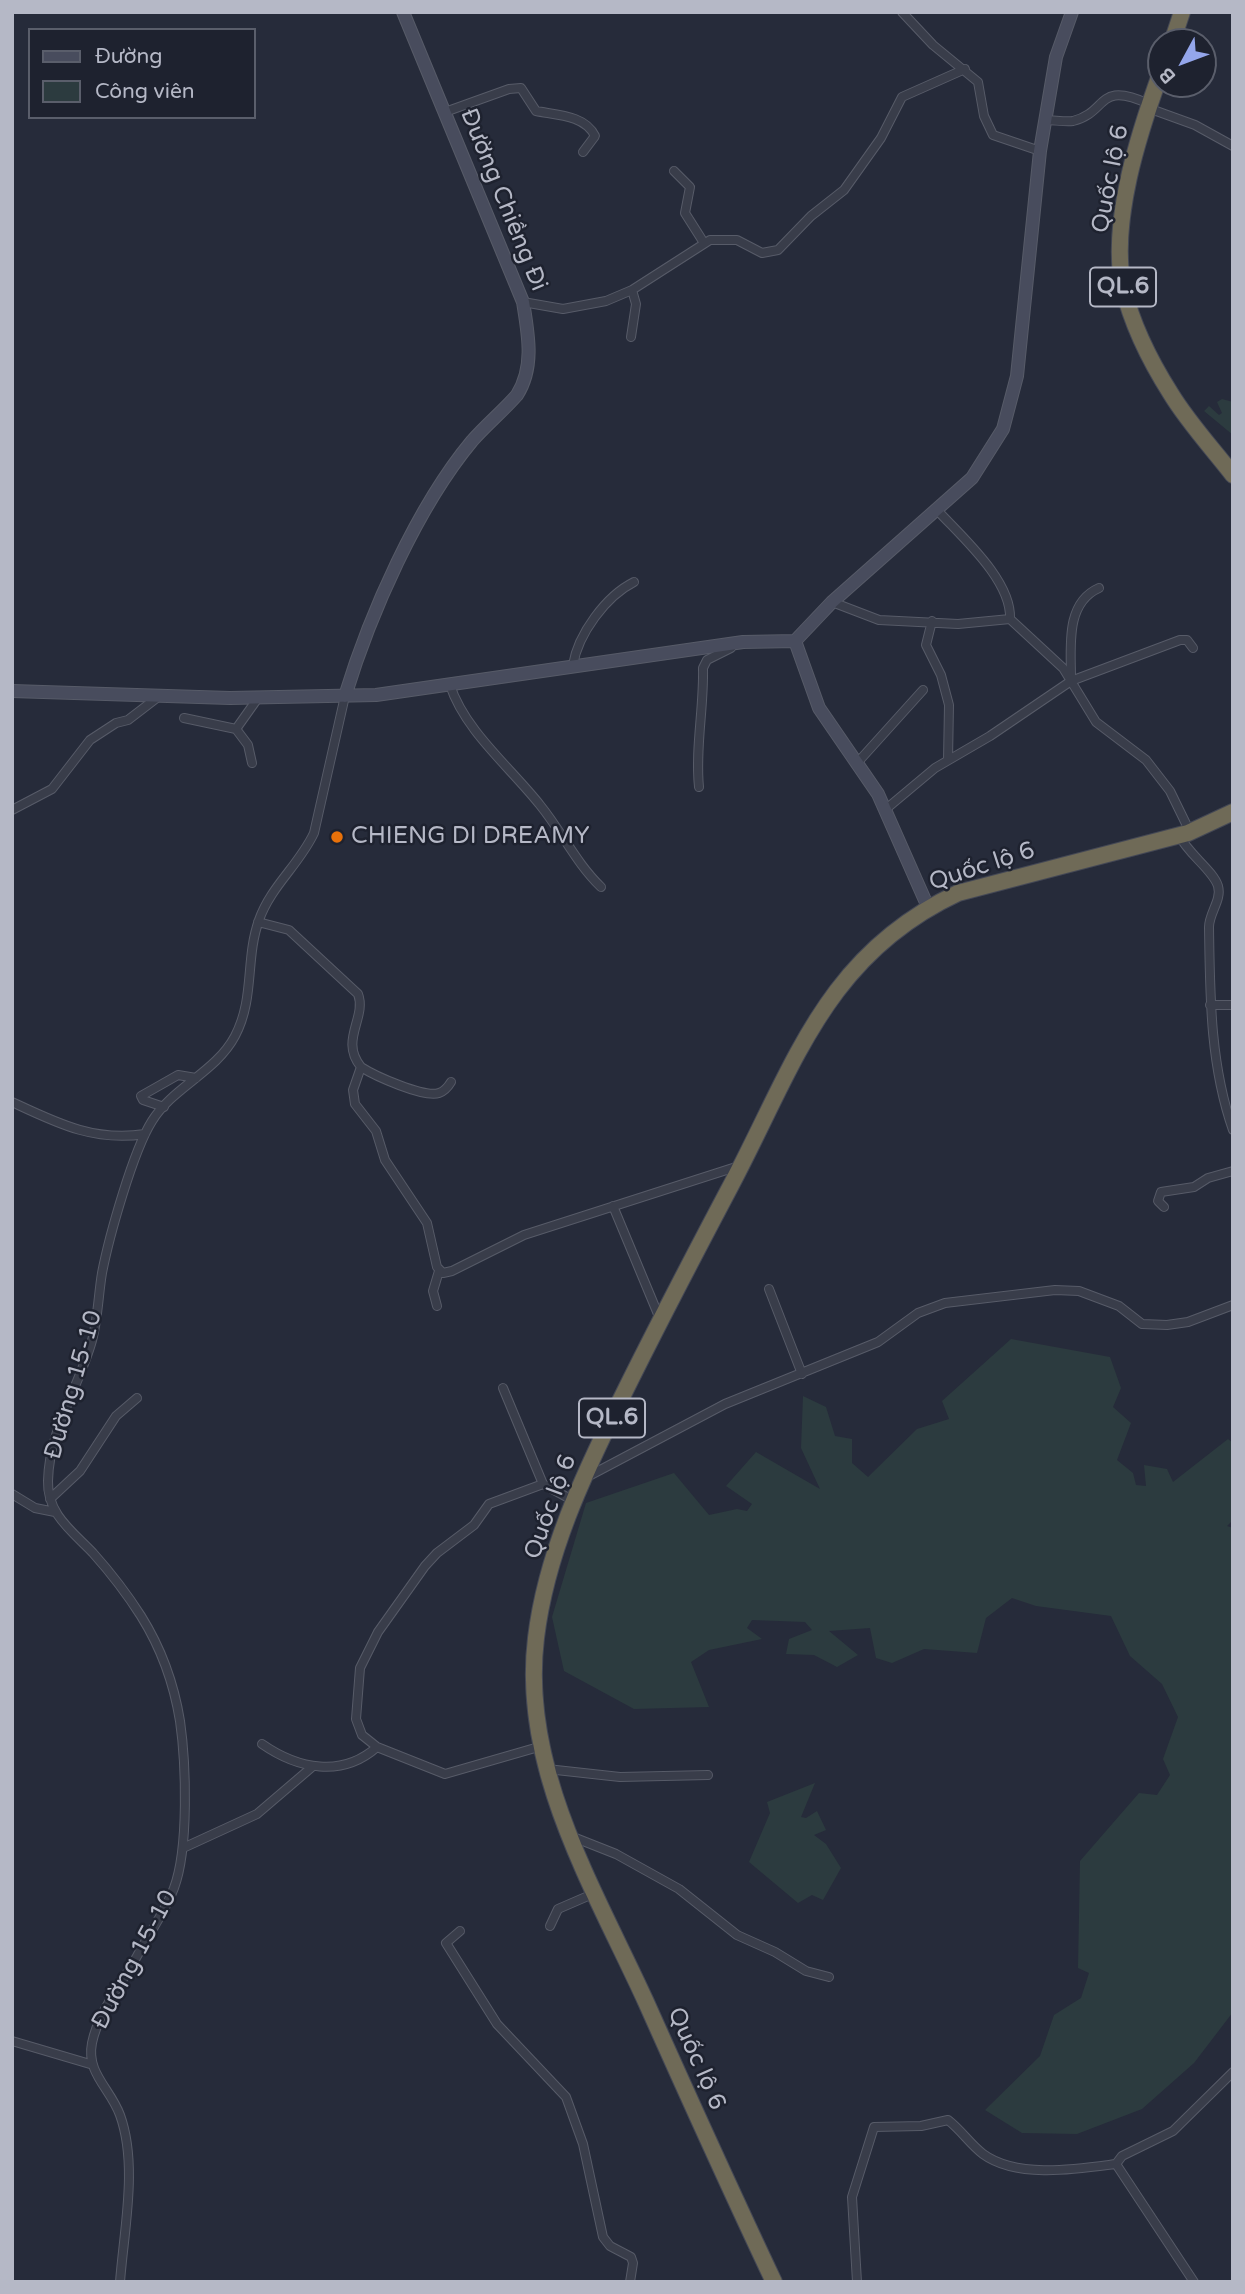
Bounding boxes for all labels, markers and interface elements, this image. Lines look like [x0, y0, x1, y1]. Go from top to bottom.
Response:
legend [28, 28, 256, 119]
north arrow [1147, 28, 1217, 98]
text: Đường [95, 44, 163, 69]
text: B [1155, 63, 1180, 88]
text: Công viên [95, 79, 195, 104]
street label: Đường Chiềng Đi [453, 105, 553, 295]
street label: Quốc lộ 6 [1086, 123, 1136, 235]
road number: QL.6 [1090, 268, 1156, 306]
place label: CHIENG DI DREAMY [351, 823, 590, 851]
marker: CHIENG DI DREAMY [329, 829, 345, 845]
street label: Quốc lộ 6 [926, 836, 1038, 898]
street label: Đường 15-10 [39, 1307, 109, 1463]
road number: QL.6 [579, 1399, 645, 1438]
street label: Quốc lộ 6 [519, 1451, 583, 1563]
street label: Đường 15-10 [86, 1885, 184, 2035]
street label: Quốc lộ 6 [661, 2003, 731, 2115]

